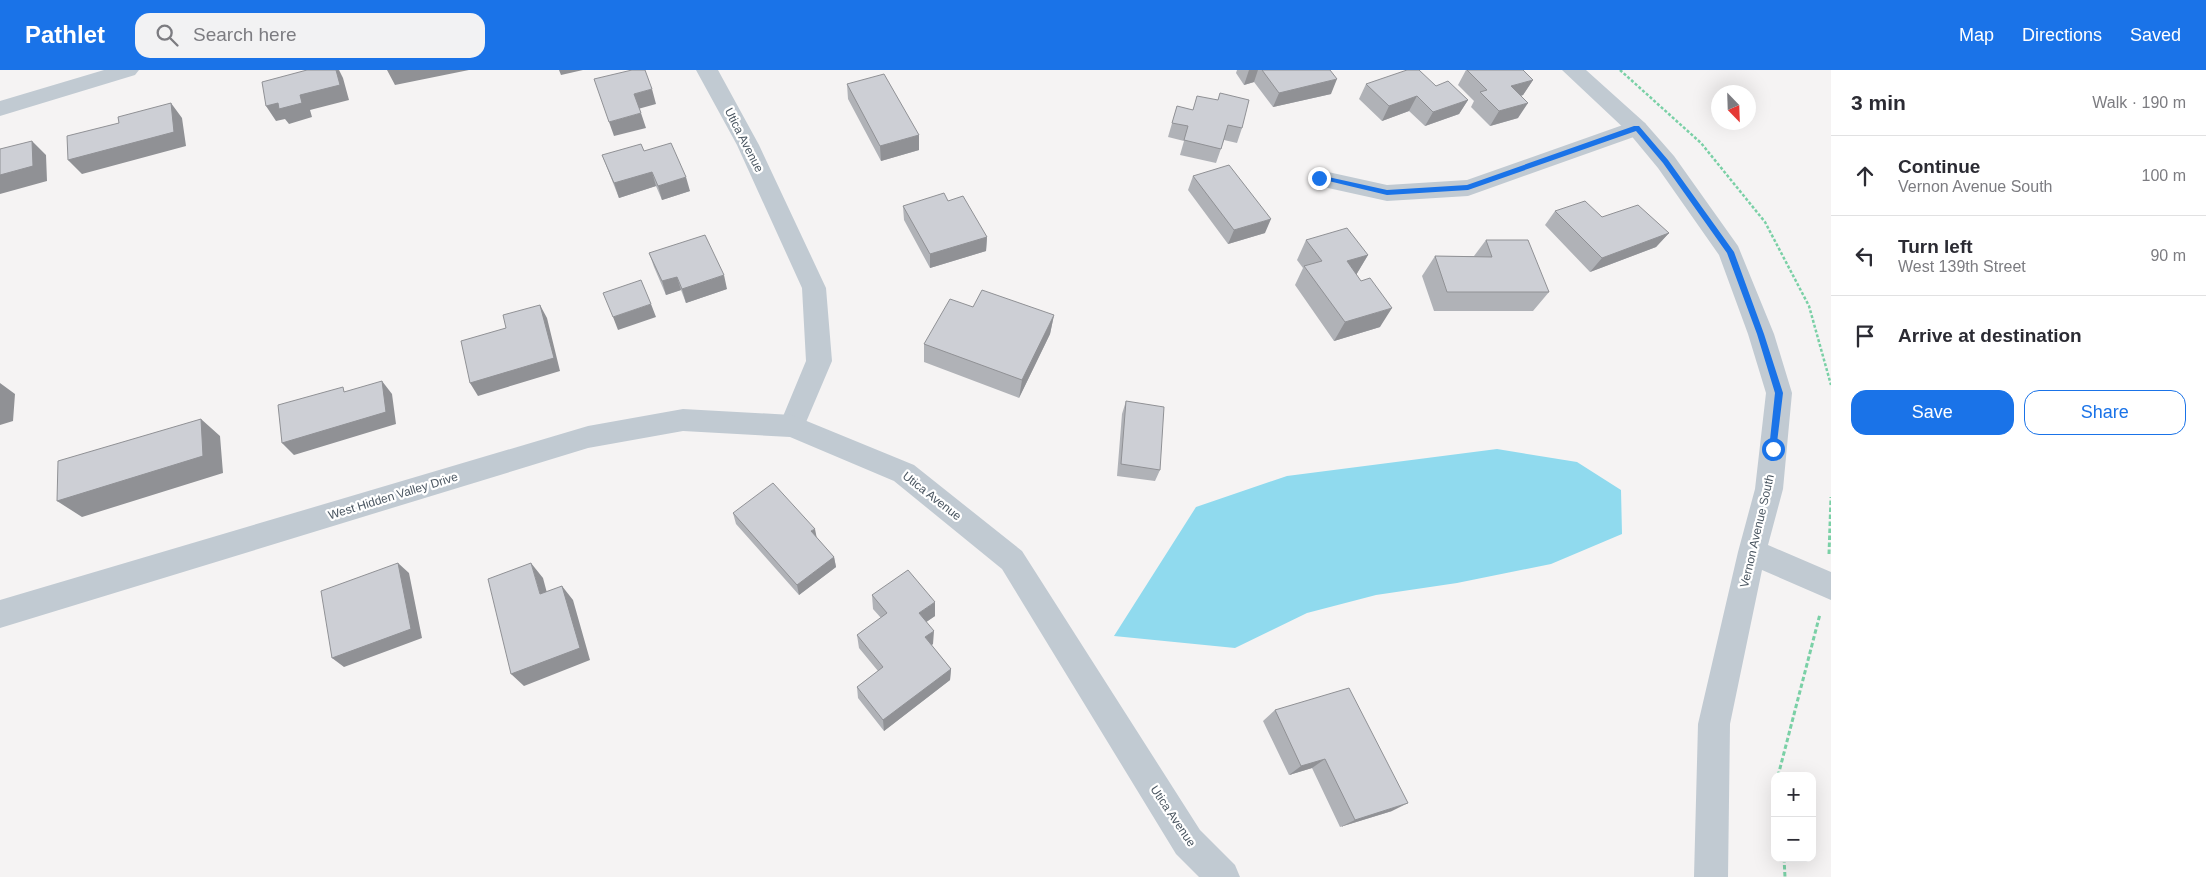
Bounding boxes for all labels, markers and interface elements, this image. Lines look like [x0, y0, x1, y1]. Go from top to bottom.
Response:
search box [135, 13, 485, 58]
text: Pathlet [25, 21, 105, 48]
icon: search [153, 21, 181, 49]
text: Search here [193, 24, 297, 45]
text: Map [1959, 25, 1994, 45]
text: Directions [2022, 25, 2102, 45]
text: Saved [2130, 25, 2181, 45]
north arrow [1711, 85, 1756, 130]
text: 3 min [1851, 91, 1906, 114]
text: Walk · 190 m [2092, 94, 2186, 111]
street label: Utica Avenue [722, 105, 766, 175]
text: Continue [1898, 156, 1980, 177]
icon: ahead [1851, 162, 1879, 190]
route end [1308, 167, 1331, 190]
text: 100 m [2142, 167, 2186, 184]
text: Vernon Avenue South [1898, 178, 2053, 195]
text: Turn left [1898, 236, 1973, 257]
icon: left [1851, 242, 1879, 270]
text: 90 m [2150, 247, 2186, 264]
text: West 139th Street [1898, 258, 2026, 275]
icon: arrive [1851, 322, 1879, 350]
text: Arrive at destination [1898, 325, 2082, 346]
button: Save [1851, 390, 2014, 435]
button: Share [2024, 390, 2186, 435]
route start [1762, 438, 1785, 461]
street label: West Hidden Valley Drive [326, 469, 460, 522]
street label: Utica Avenue [900, 469, 964, 523]
street label: Vernon Avenue South [1737, 473, 1777, 589]
map controls [1771, 772, 1816, 862]
button: + [1771, 772, 1816, 817]
street label: Utica Avenue [1147, 783, 1199, 849]
button: − [1771, 817, 1816, 862]

